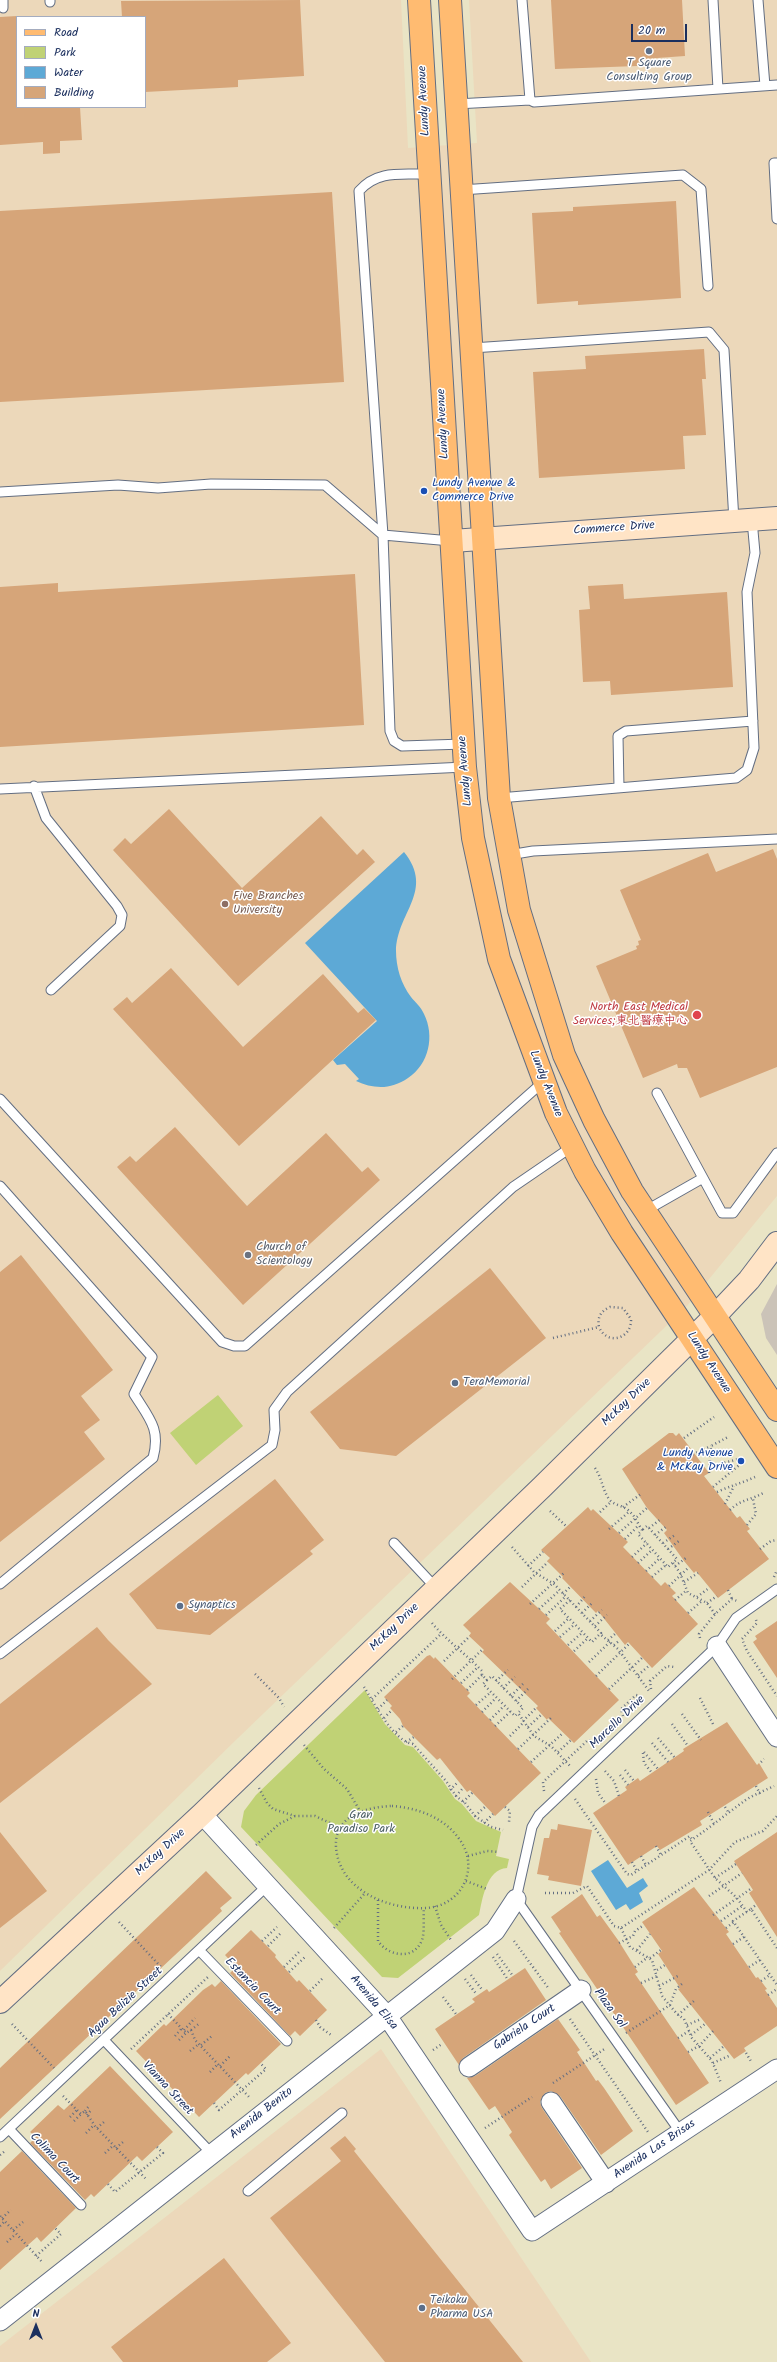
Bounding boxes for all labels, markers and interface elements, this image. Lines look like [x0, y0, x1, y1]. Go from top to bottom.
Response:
legend [16, 16, 146, 108]
scale bar [633, 16, 689, 42]
text: 20 m [638, 21, 665, 40]
text: Road [54, 23, 78, 42]
text: Park [54, 43, 76, 62]
marker: T Square Consulting Group [644, 46, 654, 56]
place label: T Square Consulting Group [606, 57, 692, 85]
text: Water [54, 63, 83, 82]
street label: Lundy Avenue [416, 65, 434, 137]
text: Building [54, 83, 94, 102]
street label: Lundy Avenue [435, 388, 453, 460]
place label: Lundy Avenue & Commerce Drive [432, 477, 516, 505]
marker: Lundy Avenue & Commerce Drive [419, 486, 429, 496]
street label: Commerce Drive [573, 519, 655, 539]
street label: Lundy Avenue [456, 735, 476, 807]
place label: Five Branches University [233, 890, 303, 918]
marker: Five Branches University [220, 899, 230, 909]
place label: North East Medical Services;東北醫療中心 [573, 1001, 688, 1029]
marker: North East Medical Services;東北醫療中心 [691, 1009, 703, 1021]
street label: Lundy Avenue [525, 1049, 565, 1119]
place label: Church of Scientology [256, 1241, 312, 1269]
marker: Church of Scientology [243, 1250, 253, 1260]
street label: Lundy Avenue [683, 1330, 733, 1396]
place label: TeraMemorial [463, 1376, 530, 1390]
street label: McKay Drive [599, 1376, 655, 1430]
marker: TeraMemorial [450, 1378, 460, 1388]
place label: Lundy Avenue & McKay Drive [657, 1447, 733, 1475]
marker: Lundy Avenue & McKay Drive [736, 1456, 746, 1466]
place label: Synaptics [188, 1599, 236, 1613]
marker: Synaptics [175, 1601, 185, 1611]
street label: McKay Drive [367, 1601, 423, 1655]
street label: Marcello Drive [587, 1693, 649, 1753]
park label: Gran Paradiso Park [327, 1809, 395, 1837]
street label: McKay Drive [133, 1826, 189, 1880]
street label: Estancia Court [221, 1955, 283, 2019]
street label: Agua Belizie Street [86, 1965, 166, 2041]
street label: Avenida Elisa [346, 1973, 400, 2033]
street label: Plaza Sol [590, 1986, 628, 2032]
street label: Gabriela Court [491, 2002, 559, 2054]
street label: Vianna Street [138, 2059, 196, 2119]
street label: Avenida Benito [228, 2085, 296, 2143]
street label: Avenida Las Brisas [611, 2117, 699, 2183]
street label: Colima Court [26, 2130, 82, 2188]
place label: Teikoku Pharma USA [430, 2294, 493, 2322]
marker: Teikoku Pharma USA [417, 2303, 427, 2313]
text: N [33, 2305, 39, 2323]
north arrow [16, 2306, 56, 2346]

